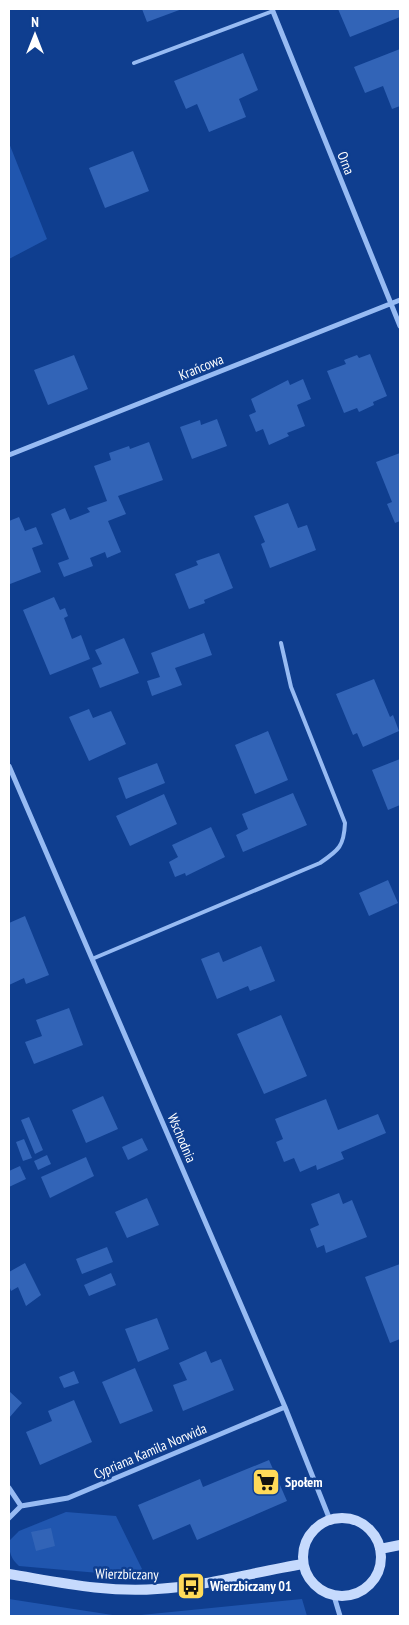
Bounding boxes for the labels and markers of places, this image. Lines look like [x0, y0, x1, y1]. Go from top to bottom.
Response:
supermarket icon: Społem [251, 1467, 281, 1497]
place label: Społem [285, 1473, 323, 1491]
bus stop icon: Wierzbiczany 01 [176, 1571, 206, 1601]
place label: Wierzbiczany 01 [209, 1577, 292, 1595]

